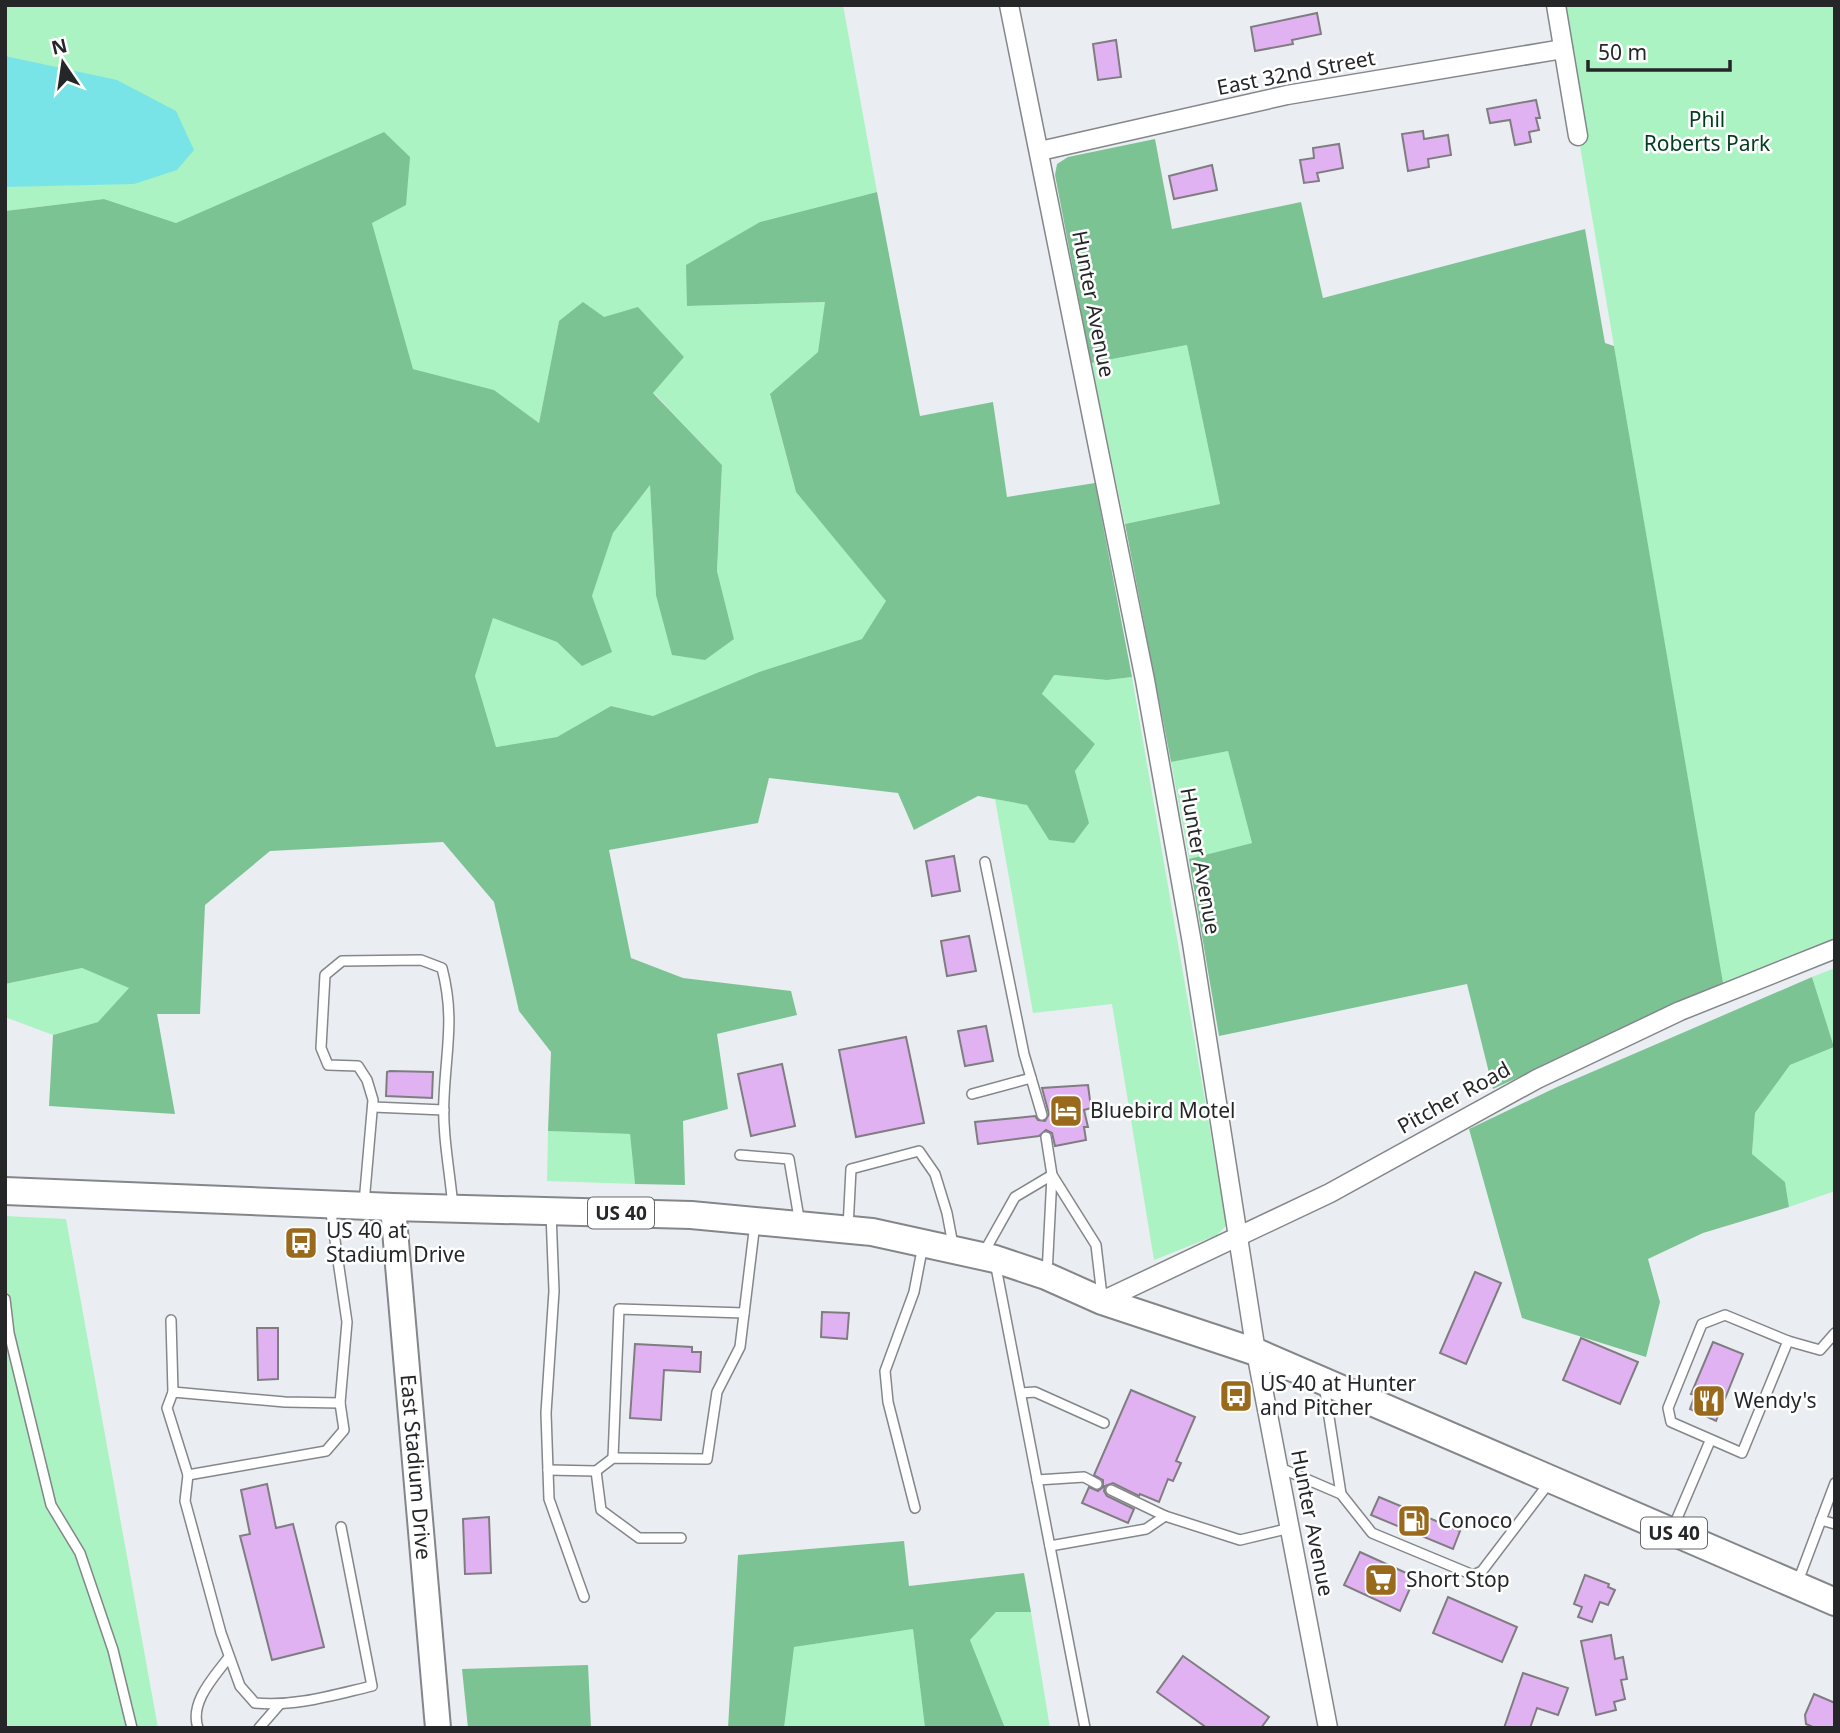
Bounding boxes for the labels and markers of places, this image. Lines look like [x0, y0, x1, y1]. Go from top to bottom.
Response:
hotel icon: Bluebird Motel [1047, 1092, 1085, 1130]
place label: Bluebird Motel [1090, 1096, 1235, 1124]
place label: US 40 at Stadium Drive [326, 1216, 465, 1268]
bus stop icon: US 40 at Stadium Drive [282, 1224, 320, 1262]
place label: US 40 at Hunter and Pitcher [1260, 1369, 1417, 1421]
bus stop icon: US 40 at Hunter and Pitcher [1217, 1377, 1255, 1415]
restaurant icon: Wendy's [1690, 1382, 1728, 1420]
place label: Wendy's [1734, 1386, 1817, 1414]
fuel station icon: Conoco [1395, 1502, 1433, 1540]
place label: Conoco [1438, 1506, 1512, 1534]
supermarket icon: Short Stop [1362, 1561, 1400, 1599]
place label: Short Stop [1406, 1565, 1510, 1593]

